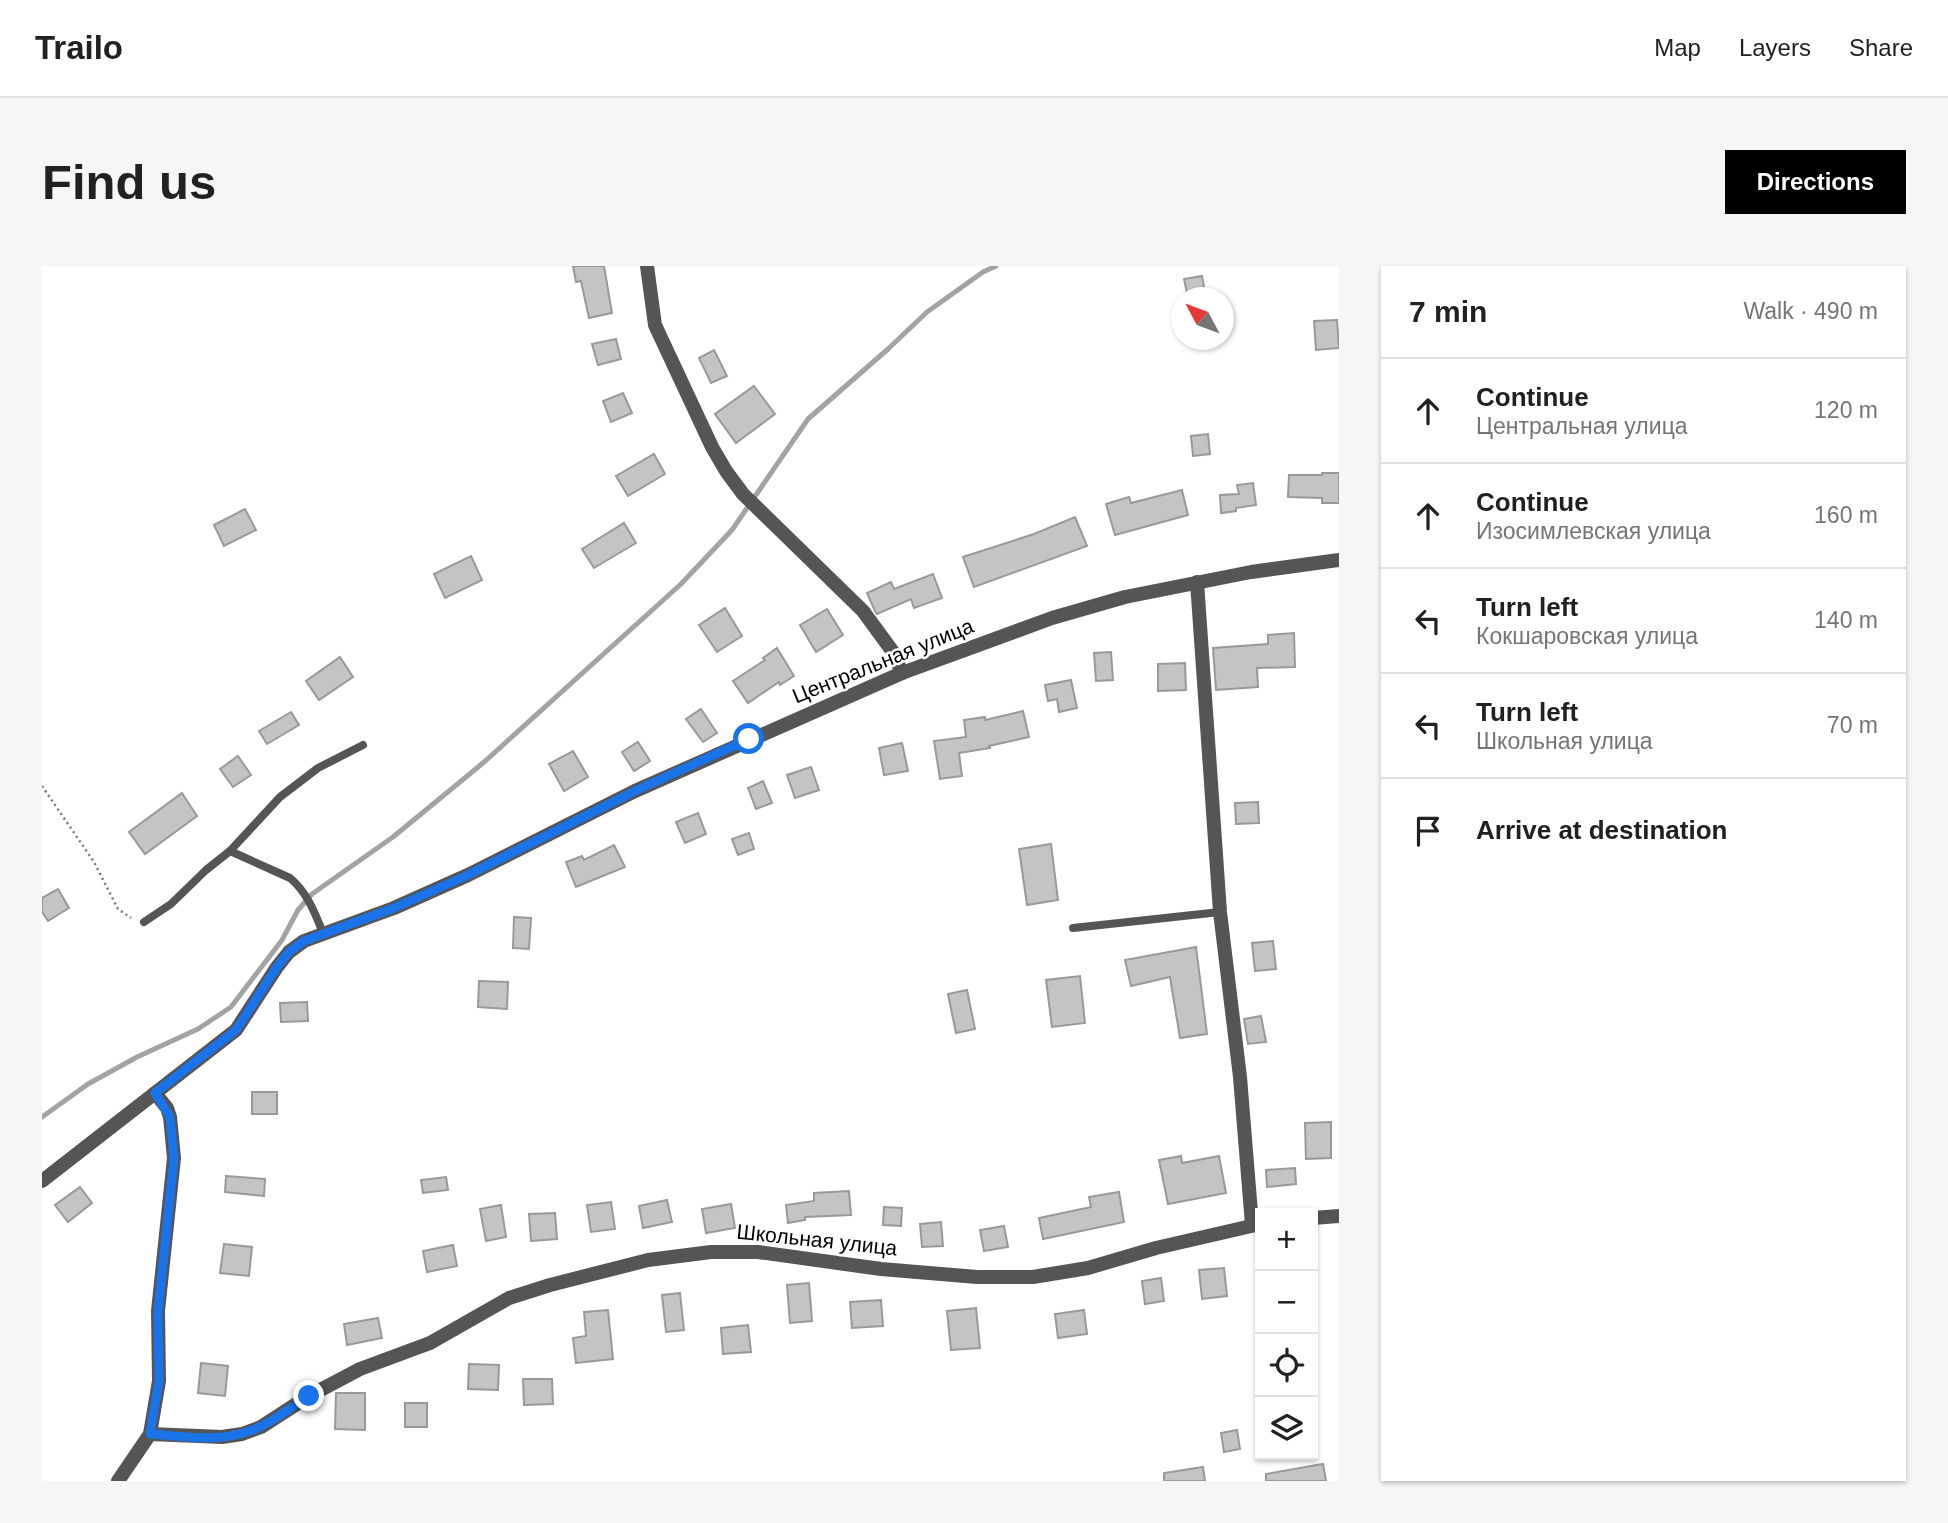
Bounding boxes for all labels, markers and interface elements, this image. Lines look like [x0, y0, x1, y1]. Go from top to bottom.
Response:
text: Trailo [35, 29, 123, 66]
text: Map [1654, 34, 1701, 61]
text: Layers [1739, 34, 1811, 61]
text: Share [1849, 34, 1913, 61]
button: Directions [1725, 150, 1906, 214]
text: Find us [42, 155, 216, 209]
north arrow [1171, 287, 1234, 350]
text: 7 min [1409, 295, 1487, 328]
text: Walk · 490 m [1743, 298, 1878, 324]
text: Continue [1476, 382, 1589, 412]
icon: ahead [1409, 392, 1447, 430]
text: 120 m [1814, 397, 1878, 423]
text: Центральная улица [1476, 413, 1688, 439]
text: Continue [1476, 487, 1589, 517]
icon: ahead [1409, 497, 1447, 535]
text: 160 m [1814, 502, 1878, 528]
text: Изосимлевская улица [1476, 518, 1711, 544]
text: Turn left [1476, 592, 1578, 622]
icon: left [1409, 602, 1447, 640]
text: 140 m [1814, 607, 1878, 633]
street label: Центральная улица [789, 614, 977, 707]
text: Кокшаровская улица [1476, 623, 1698, 649]
text: Turn left [1476, 697, 1578, 727]
icon: left [1409, 707, 1447, 745]
text: 70 m [1827, 712, 1878, 738]
route start [733, 723, 764, 754]
text: Школьная улица [1476, 728, 1653, 754]
icon: arrive [1409, 812, 1447, 850]
text: Arrive at destination [1476, 815, 1727, 845]
map controls [1255, 1208, 1318, 1460]
button: + [1255, 1208, 1318, 1271]
street label: Школьная улица [736, 1220, 899, 1259]
button: − [1255, 1271, 1318, 1334]
button: locate [1255, 1334, 1318, 1397]
route end [293, 1380, 324, 1411]
button: layers [1255, 1397, 1318, 1460]

